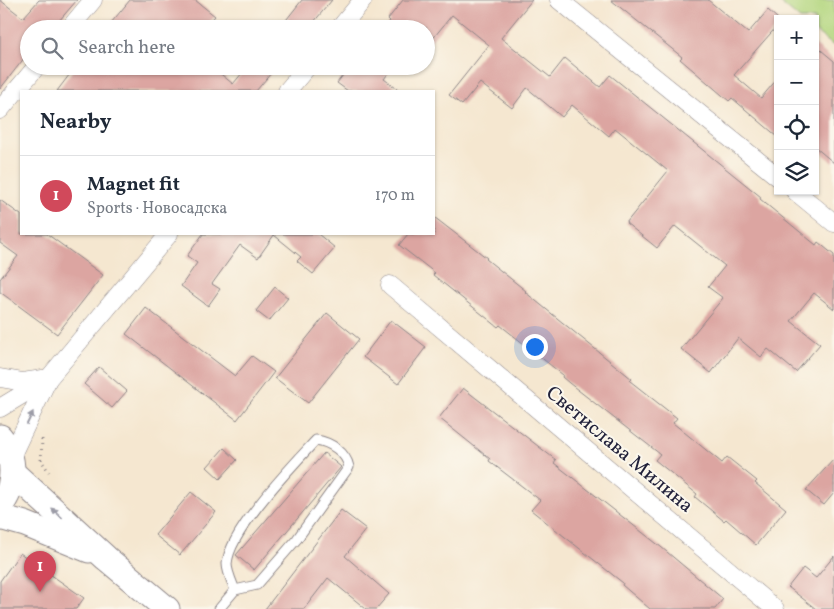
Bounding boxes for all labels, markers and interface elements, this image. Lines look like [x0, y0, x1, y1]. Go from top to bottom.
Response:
map controls [774, 15, 819, 195]
button: + [774, 15, 819, 60]
search box [20, 20, 435, 75]
icon: search [38, 34, 66, 62]
text: Search here [78, 35, 175, 61]
button: − [774, 60, 819, 105]
button: locate [774, 105, 819, 150]
text: Nearby [40, 108, 111, 137]
button: layers [774, 150, 819, 195]
text: Magnet fit [87, 172, 180, 198]
text: 1 [53, 185, 59, 207]
text: 170 m [375, 185, 415, 207]
text: Sports · Новосадска [87, 198, 227, 220]
your location [522, 334, 548, 360]
street label: Светислава Милина [539, 380, 699, 520]
one-way arrow [26, 411, 34, 425]
one-way arrow [51, 507, 63, 519]
pin: 1 [24, 551, 56, 592]

